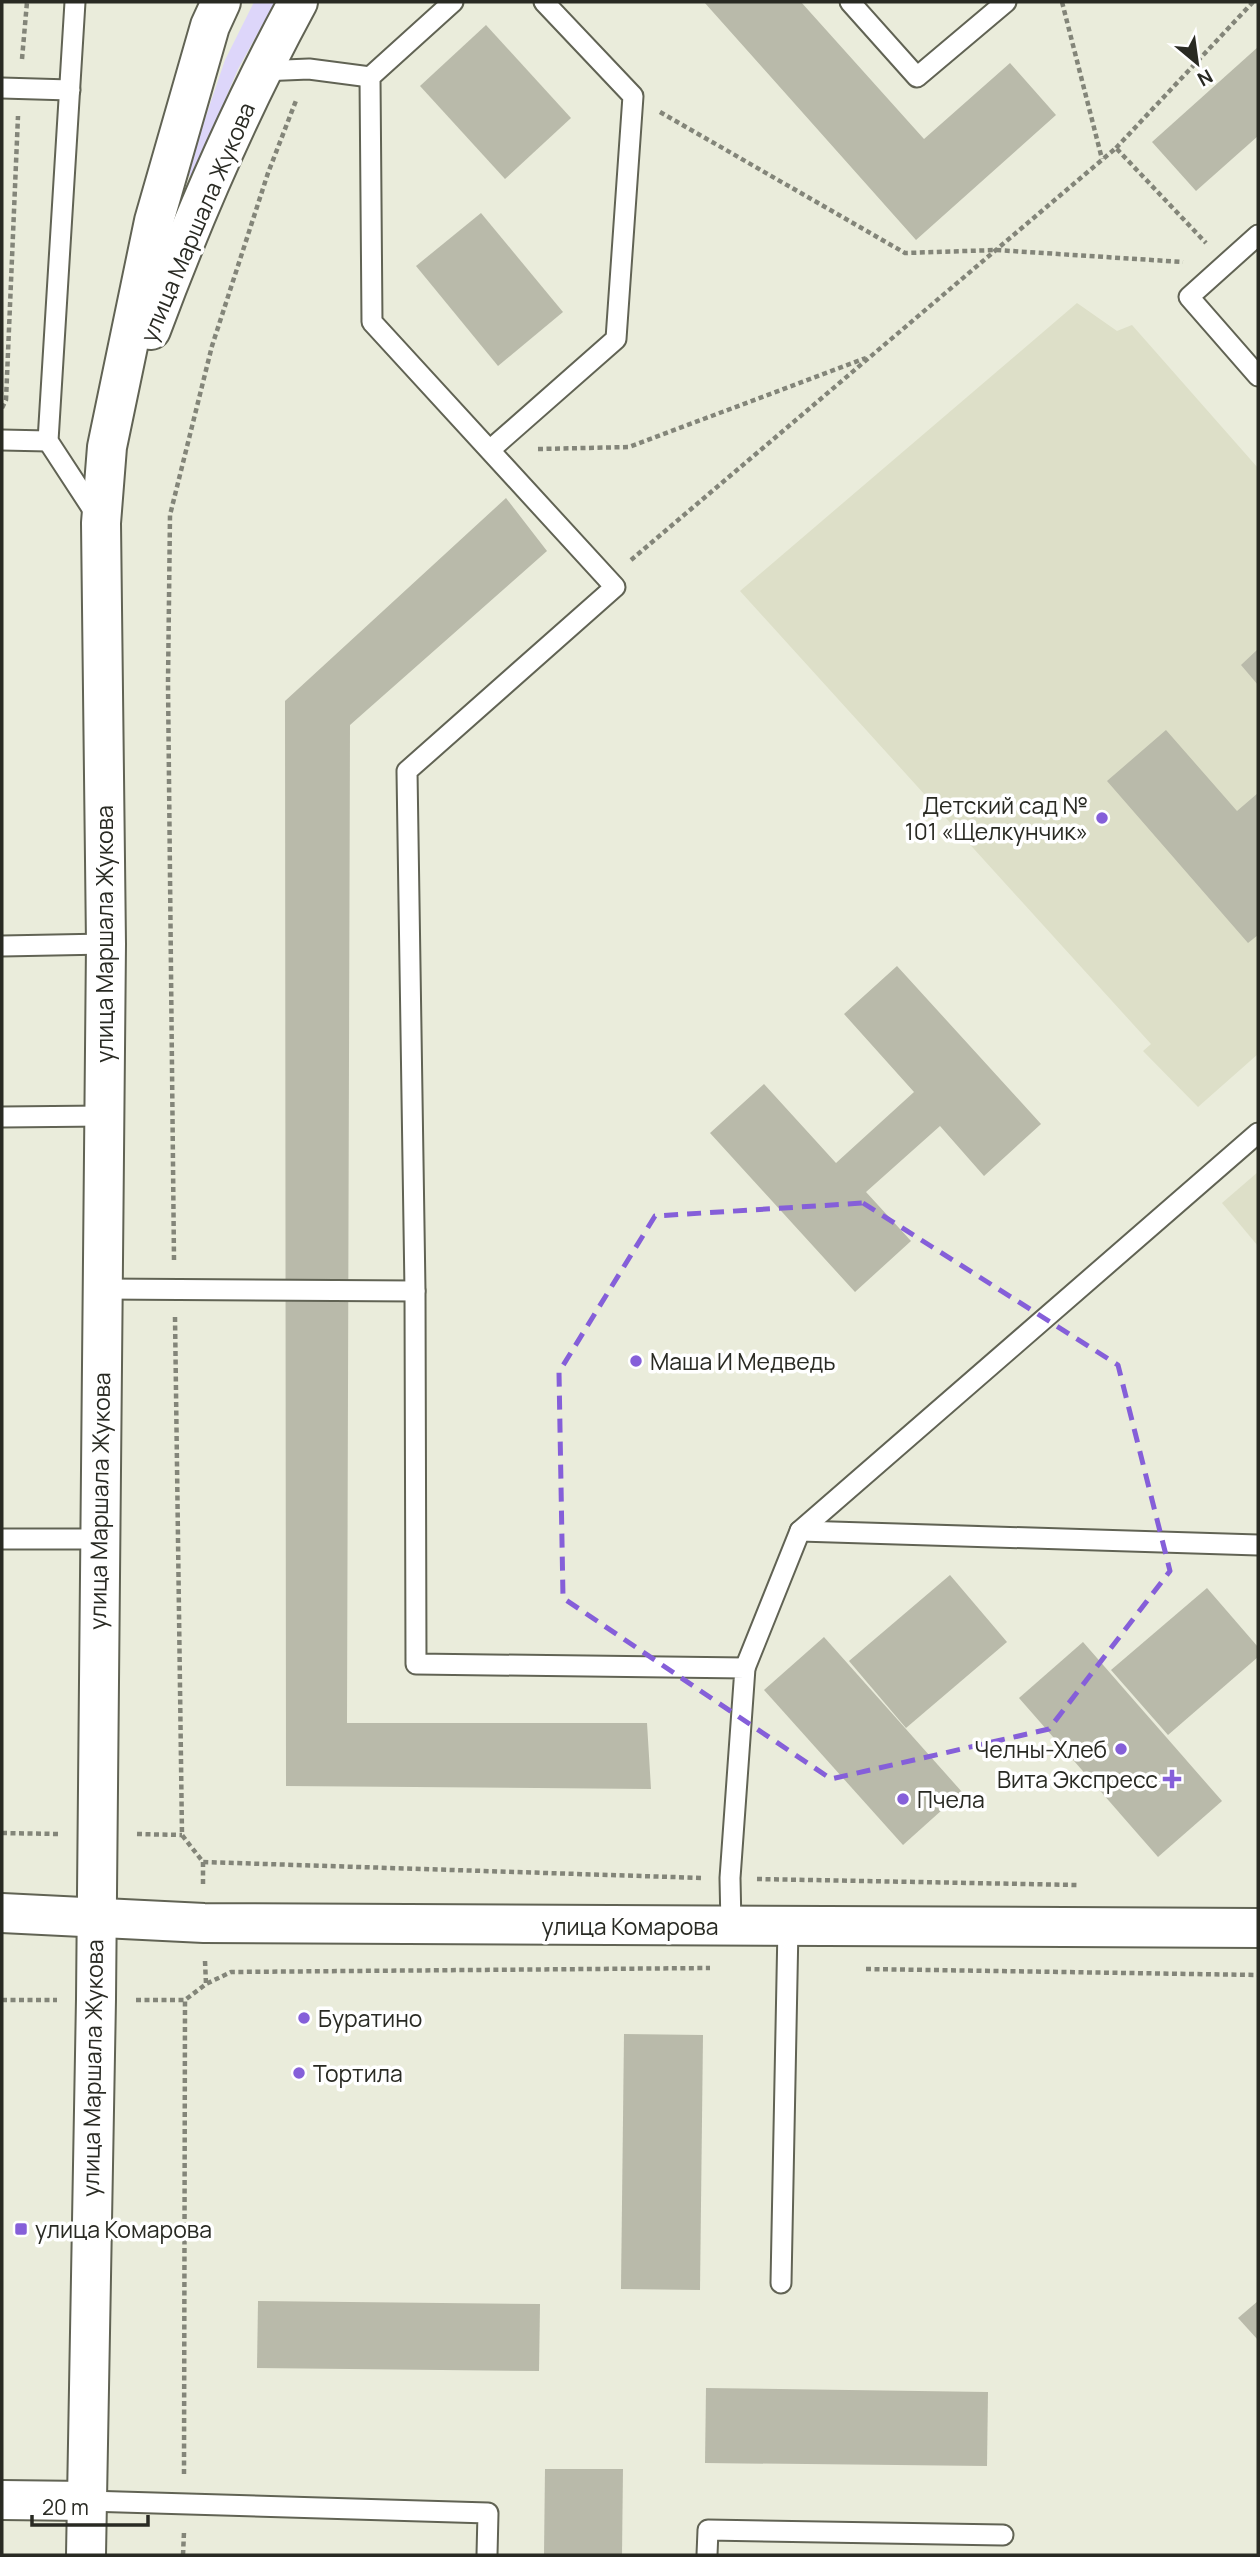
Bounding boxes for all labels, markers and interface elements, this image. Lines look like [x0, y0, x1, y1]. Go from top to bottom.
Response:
north arrow [1162, 28, 1232, 98]
text: N [1193, 63, 1218, 93]
street label: улица Маршала Жукова [132, 97, 262, 347]
place label: Детский сад № 101 «Щелкунчик» [905, 789, 1088, 847]
street label: улица Маршала Жукова [88, 805, 120, 1063]
marker: Детский сад № 101 «Щелкунчик» [1094, 810, 1110, 826]
place label: Маша И Медведь [650, 1345, 836, 1377]
marker: Маша И Медведь [628, 1353, 644, 1369]
street label: улица Маршала Жукова [81, 1372, 117, 1630]
place label: Челны-Хлеб [974, 1733, 1107, 1765]
marker: Челны-Хлеб [1113, 1741, 1129, 1757]
place label: Вита Экспресс [997, 1763, 1158, 1795]
marker: Вита Экспресс [1164, 1771, 1180, 1787]
place label: Пчела [917, 1783, 985, 1815]
marker: Пчела [895, 1791, 911, 1807]
street label: улица Комарова [542, 1910, 718, 1942]
street label: улица Маршала Жукова [74, 1939, 110, 2197]
place label: Буратино [318, 2002, 422, 2034]
marker: Буратино [296, 2010, 312, 2026]
place label: Тортила [313, 2057, 403, 2089]
marker: Тортила [291, 2065, 307, 2081]
place label: улица Комарова [35, 2213, 212, 2245]
marker: улица Комарова [13, 2221, 29, 2237]
scale bar [32, 2484, 147, 2528]
text: 20 m [42, 2493, 89, 2521]

